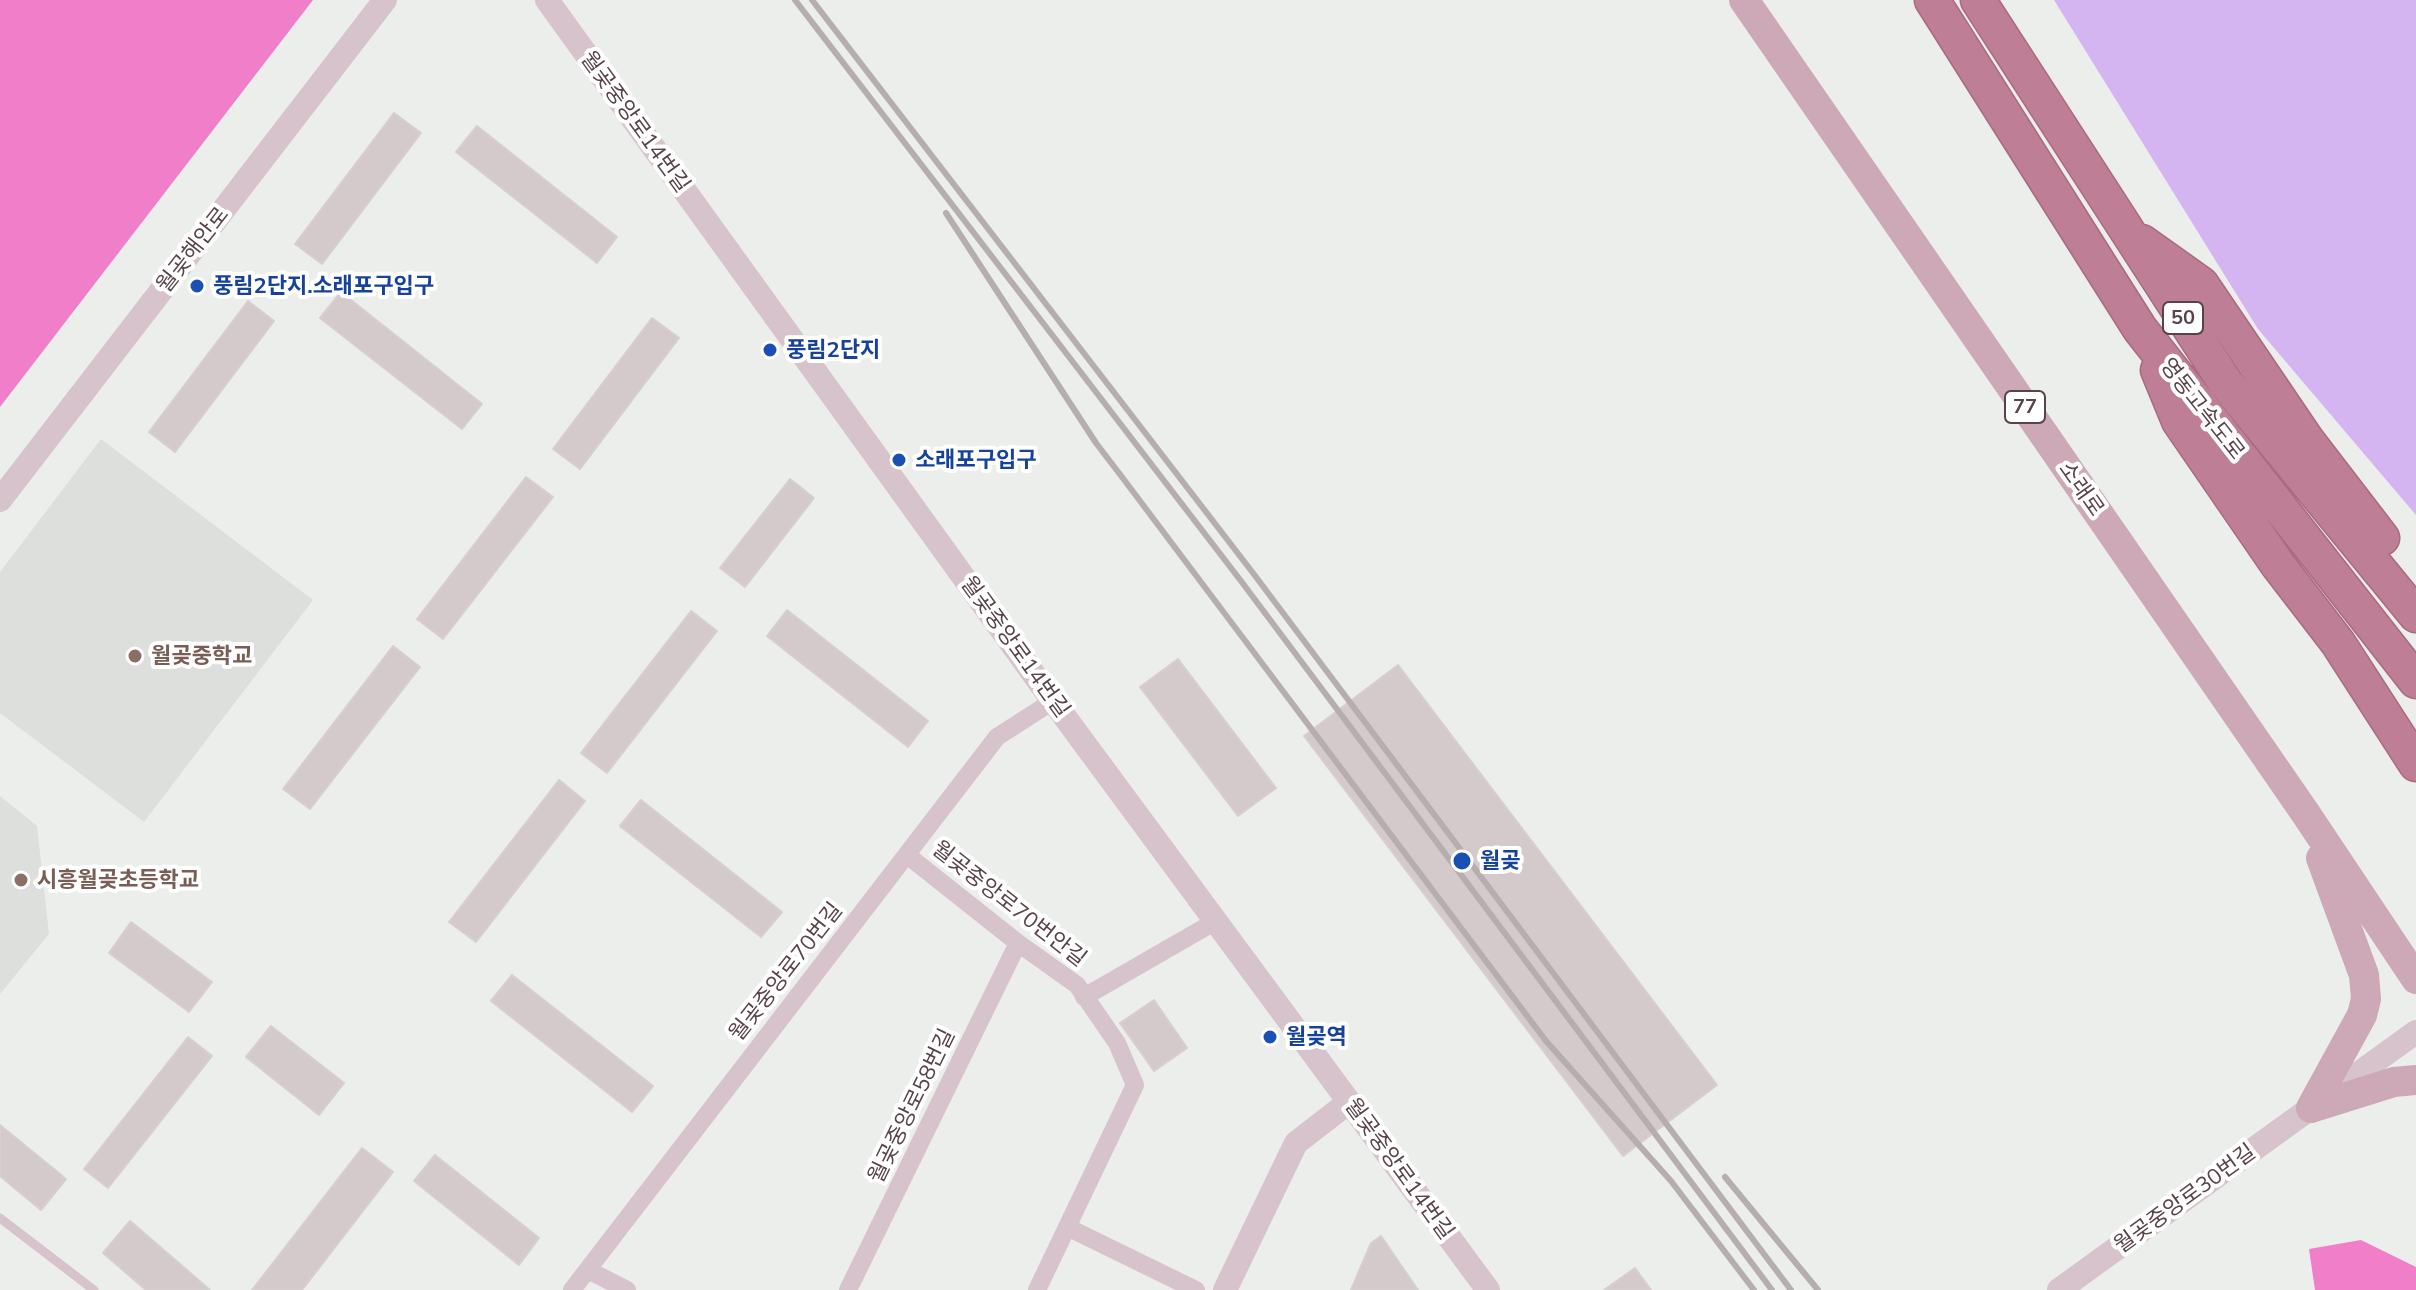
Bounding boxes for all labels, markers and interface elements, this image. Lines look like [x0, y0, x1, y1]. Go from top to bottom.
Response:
street label: 월곶중앙로14번길 [575, 46, 695, 198]
street label: 월곶해안로 [151, 202, 235, 298]
place label: 풍림2단지.소래포구입구 [213, 273, 434, 299]
marker: 풍림2단지.소래포구입구 [188, 277, 206, 295]
road number: 50 [2163, 302, 2203, 334]
place label: 풍림2단지 [786, 337, 880, 363]
marker: 풍림2단지 [761, 341, 779, 359]
street label: 영동고속도로 [2154, 353, 2250, 465]
road number: 77 [2005, 391, 2045, 423]
place label: 소래포구입구 [915, 447, 1036, 473]
marker: 소래포구입구 [890, 451, 908, 469]
street label: 소래로 [2053, 457, 2109, 521]
street label: 월곶중앙로14번길 [955, 571, 1075, 723]
place label: 월곶중학교 [151, 643, 252, 669]
marker: 월곶중학교 [126, 647, 144, 665]
street label: 월곶중앙로70번안길 [927, 836, 1091, 972]
place label: 월곶 [1480, 848, 1520, 874]
marker: 월곶 [1451, 850, 1473, 872]
place label: 시흥월곶초등학교 [37, 867, 199, 893]
marker: 시흥월곶초등학교 [12, 871, 30, 889]
street label: 월곶중앙로70번길 [724, 898, 848, 1046]
place label: 월곶역 [1286, 1024, 1347, 1050]
street label: 월곶중앙로58번길 [863, 1025, 961, 1187]
marker: 월곶역 [1261, 1028, 1279, 1046]
street label: 월곶중앙로14번길 [1339, 1093, 1459, 1245]
street label: 월곶중앙로30번길 [2109, 1139, 2261, 1259]

